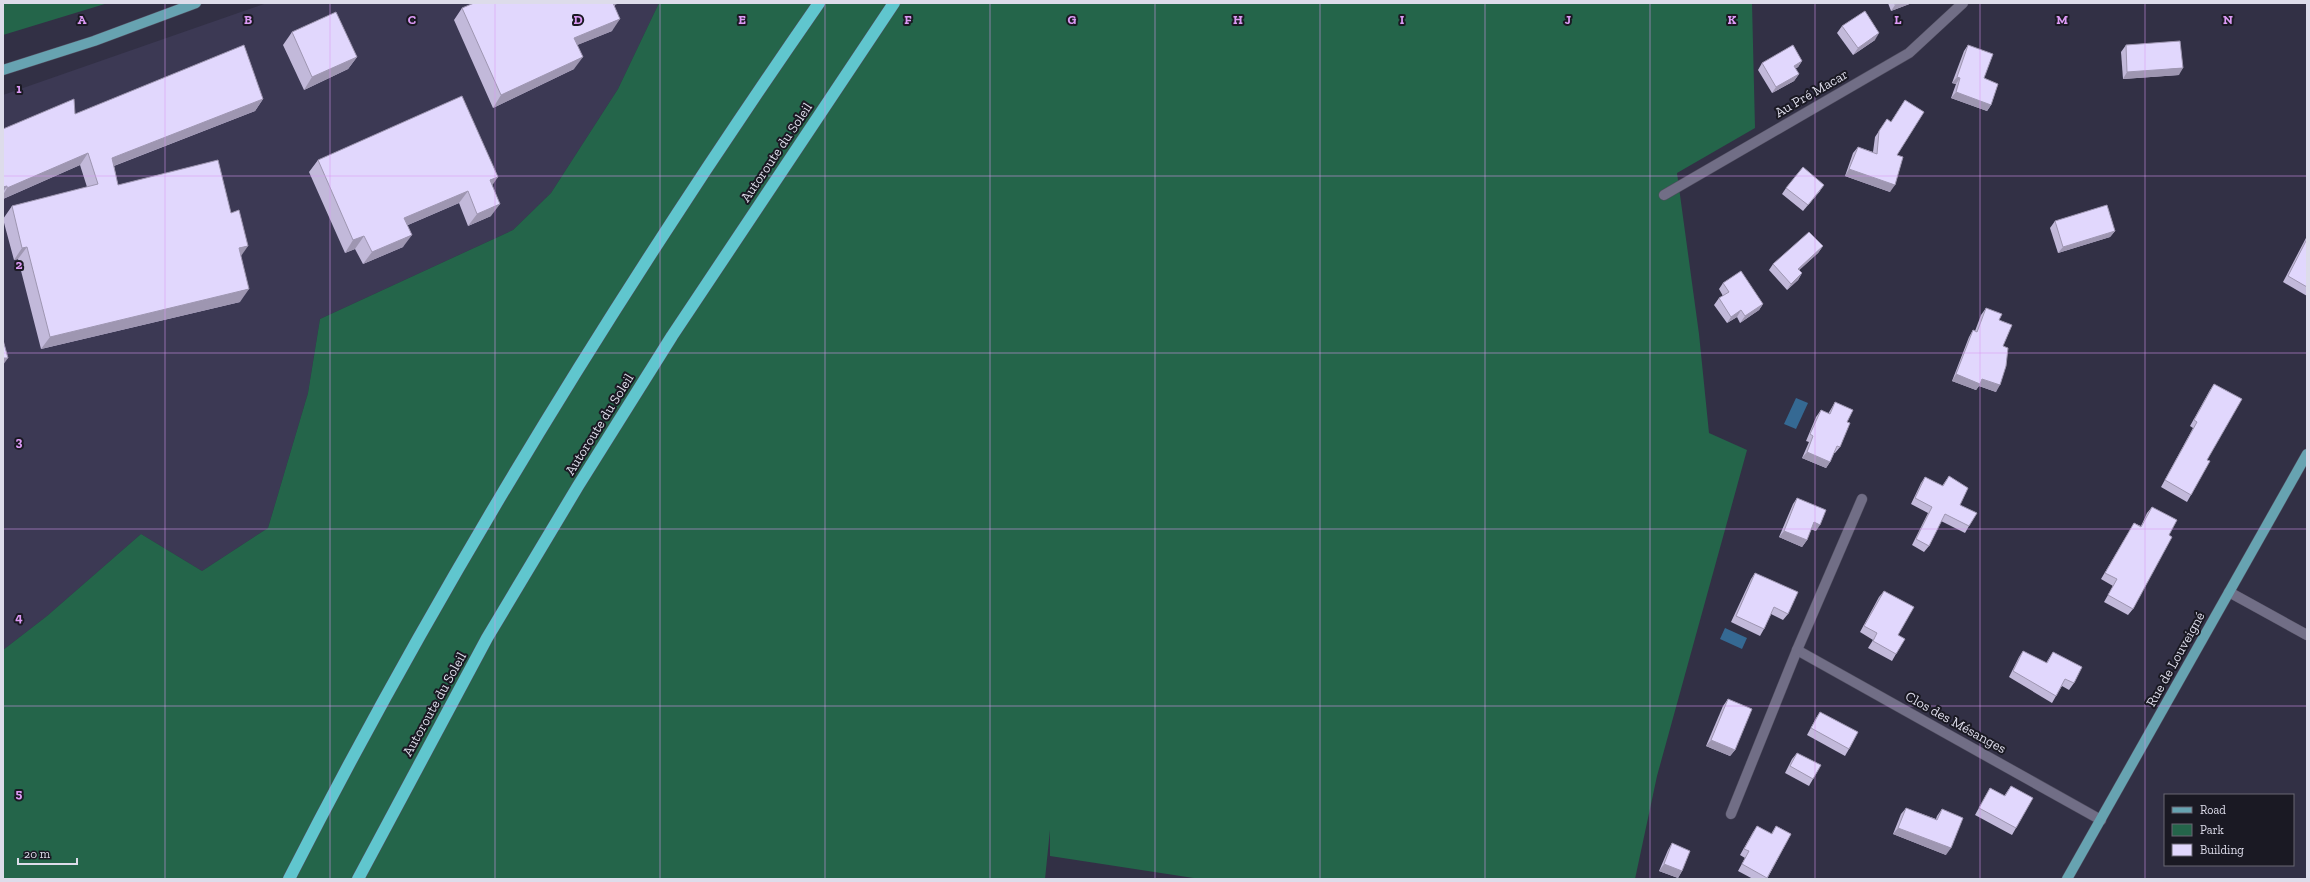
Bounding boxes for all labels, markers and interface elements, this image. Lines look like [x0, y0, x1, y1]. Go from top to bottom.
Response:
text: A [78, 12, 87, 27]
text: B [244, 12, 252, 27]
text: C [408, 12, 416, 27]
text: D [573, 12, 583, 27]
text: E [738, 12, 746, 27]
text: F [904, 12, 912, 27]
text: G [1068, 12, 1077, 27]
text: H [1233, 12, 1243, 27]
text: I [1400, 12, 1405, 27]
text: J [1565, 12, 1571, 27]
text: K [1728, 12, 1737, 27]
text: L [1894, 12, 1902, 27]
text: M [2056, 12, 2068, 27]
text: N [2223, 12, 2233, 27]
street label: Au Pré Macar [1772, 66, 1851, 121]
text: 1 [16, 81, 22, 96]
street label: Autoroute du Soleil [737, 99, 816, 205]
text: 2 [16, 257, 23, 272]
street label: Autoroute du Soleil [561, 370, 638, 478]
text: 3 [16, 434, 23, 449]
street label: Rue de Louveigné [2142, 608, 2209, 710]
text: 4 [15, 610, 23, 625]
street label: Autoroute du Soleil [399, 649, 470, 759]
street label: Clos des Mésanges [1902, 688, 2009, 757]
text: 5 [16, 786, 23, 801]
legend [2164, 794, 2294, 866]
text: Road [2200, 803, 2226, 817]
text: Park [2200, 823, 2225, 837]
scale bar [18, 840, 77, 866]
text: Building [2200, 843, 2244, 857]
text: 20 m [24, 847, 51, 861]

